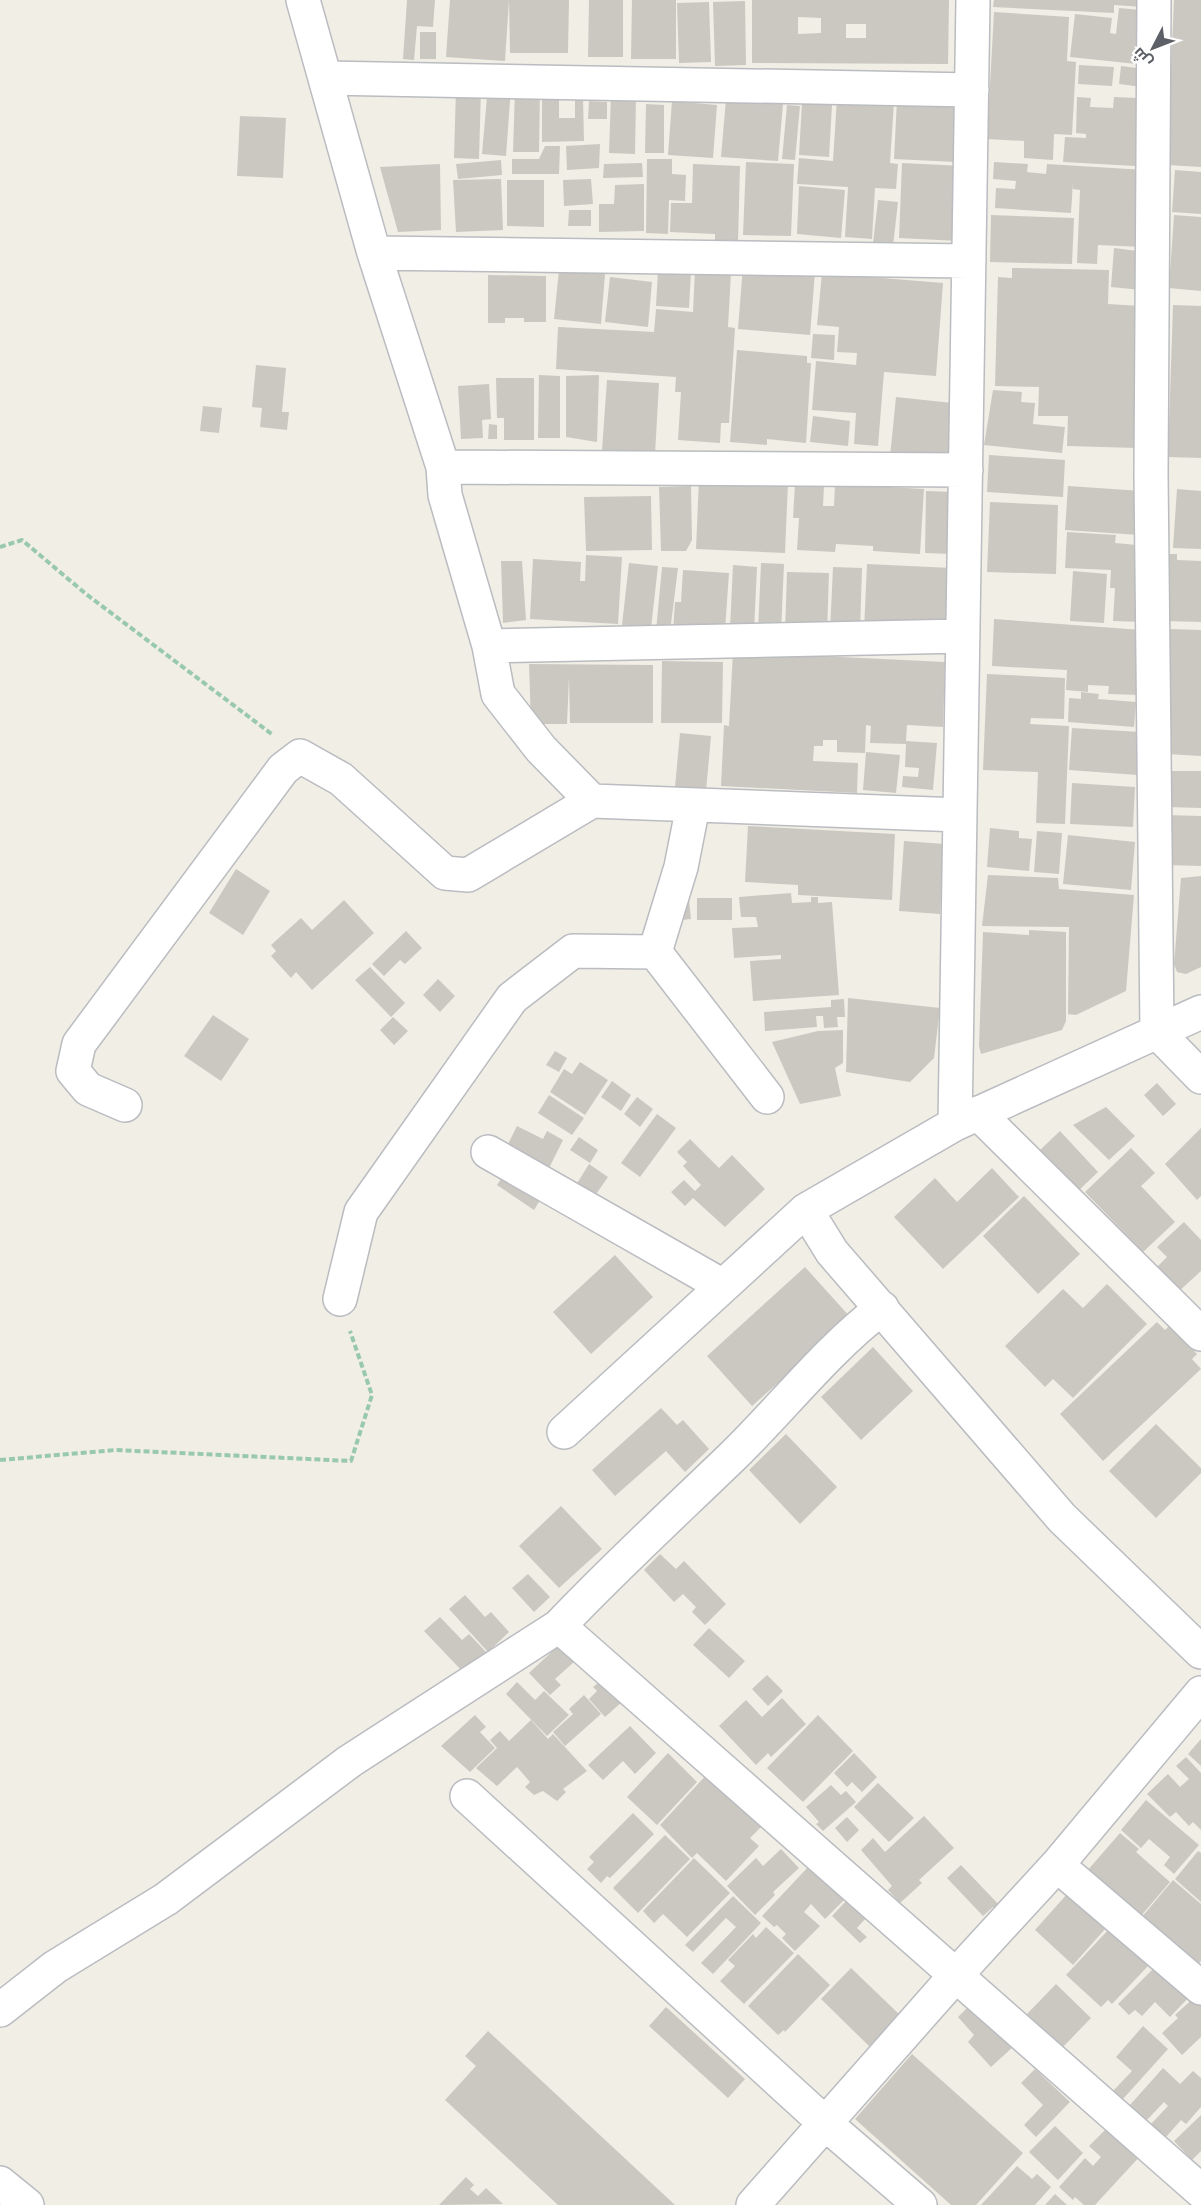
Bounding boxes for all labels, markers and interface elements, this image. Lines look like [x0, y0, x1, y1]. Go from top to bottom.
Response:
north arrow [1123, 18, 1183, 78]
text: ش [1127, 43, 1157, 73]

